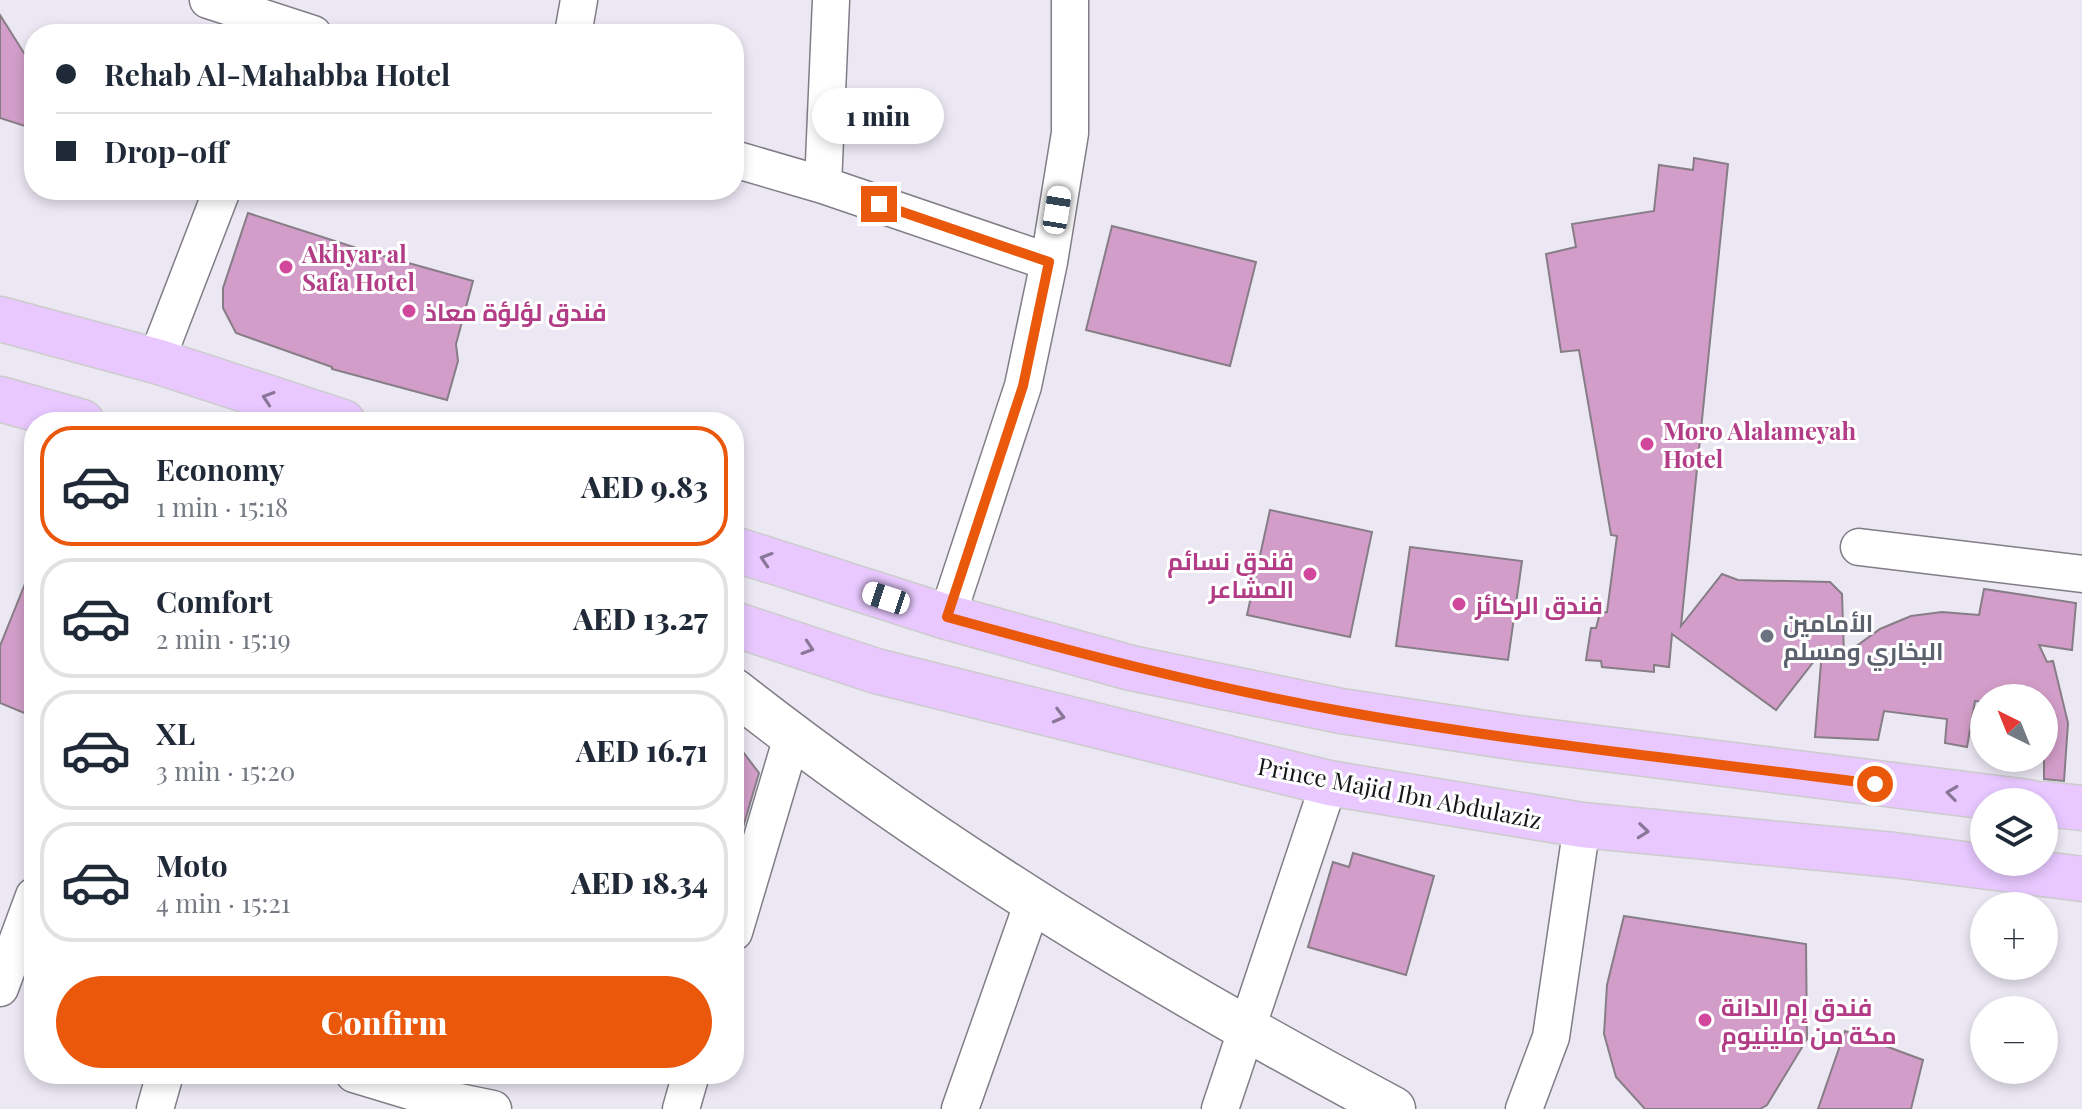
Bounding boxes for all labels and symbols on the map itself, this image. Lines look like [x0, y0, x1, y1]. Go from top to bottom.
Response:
callout: 1 min [813, 88, 945, 144]
car [1041, 184, 1073, 236]
route end [861, 186, 897, 222]
place label: Akhyar al Safa Hotel [301, 237, 416, 297]
marker: Akhyar al Safa Hotel [277, 258, 295, 276]
place label: فندق لؤلؤة معاذ [425, 295, 607, 327]
marker: فندق لؤلؤة معاذ [400, 302, 418, 320]
one-way arrow [262, 391, 276, 407]
place label: Moro Alalameyah Hotel [1663, 414, 1856, 474]
marker: Moro Alalameyah Hotel [1638, 435, 1656, 453]
place label: فندق نسائم المشاعر [1167, 544, 1294, 604]
one-way arrow [759, 552, 773, 568]
marker: فندق نسائم المشاعر [1301, 565, 1319, 583]
car [859, 579, 913, 617]
place label: فندق الركائز [1474, 588, 1603, 620]
marker: فندق الركائز [1450, 595, 1468, 613]
place label: الأمامين البخاري ومسلم [1783, 606, 1943, 671]
marker: الأمامين البخاري ومسلم [1758, 627, 1776, 645]
one-way arrow [800, 639, 814, 655]
north arrow [1970, 684, 2058, 772]
one-way arrow [1051, 707, 1065, 724]
street label: Prince Majid Ibn Abdulaziz [1255, 749, 1545, 835]
route start [1857, 766, 1893, 802]
one-way arrow [1945, 785, 1959, 802]
one-way arrow [1637, 822, 1650, 839]
place label: فندق إم الدانة مكة من ملينيوم [1721, 990, 1897, 1052]
marker: فندق إم الدانة مكة من ملينيوم [1696, 1011, 1714, 1029]

